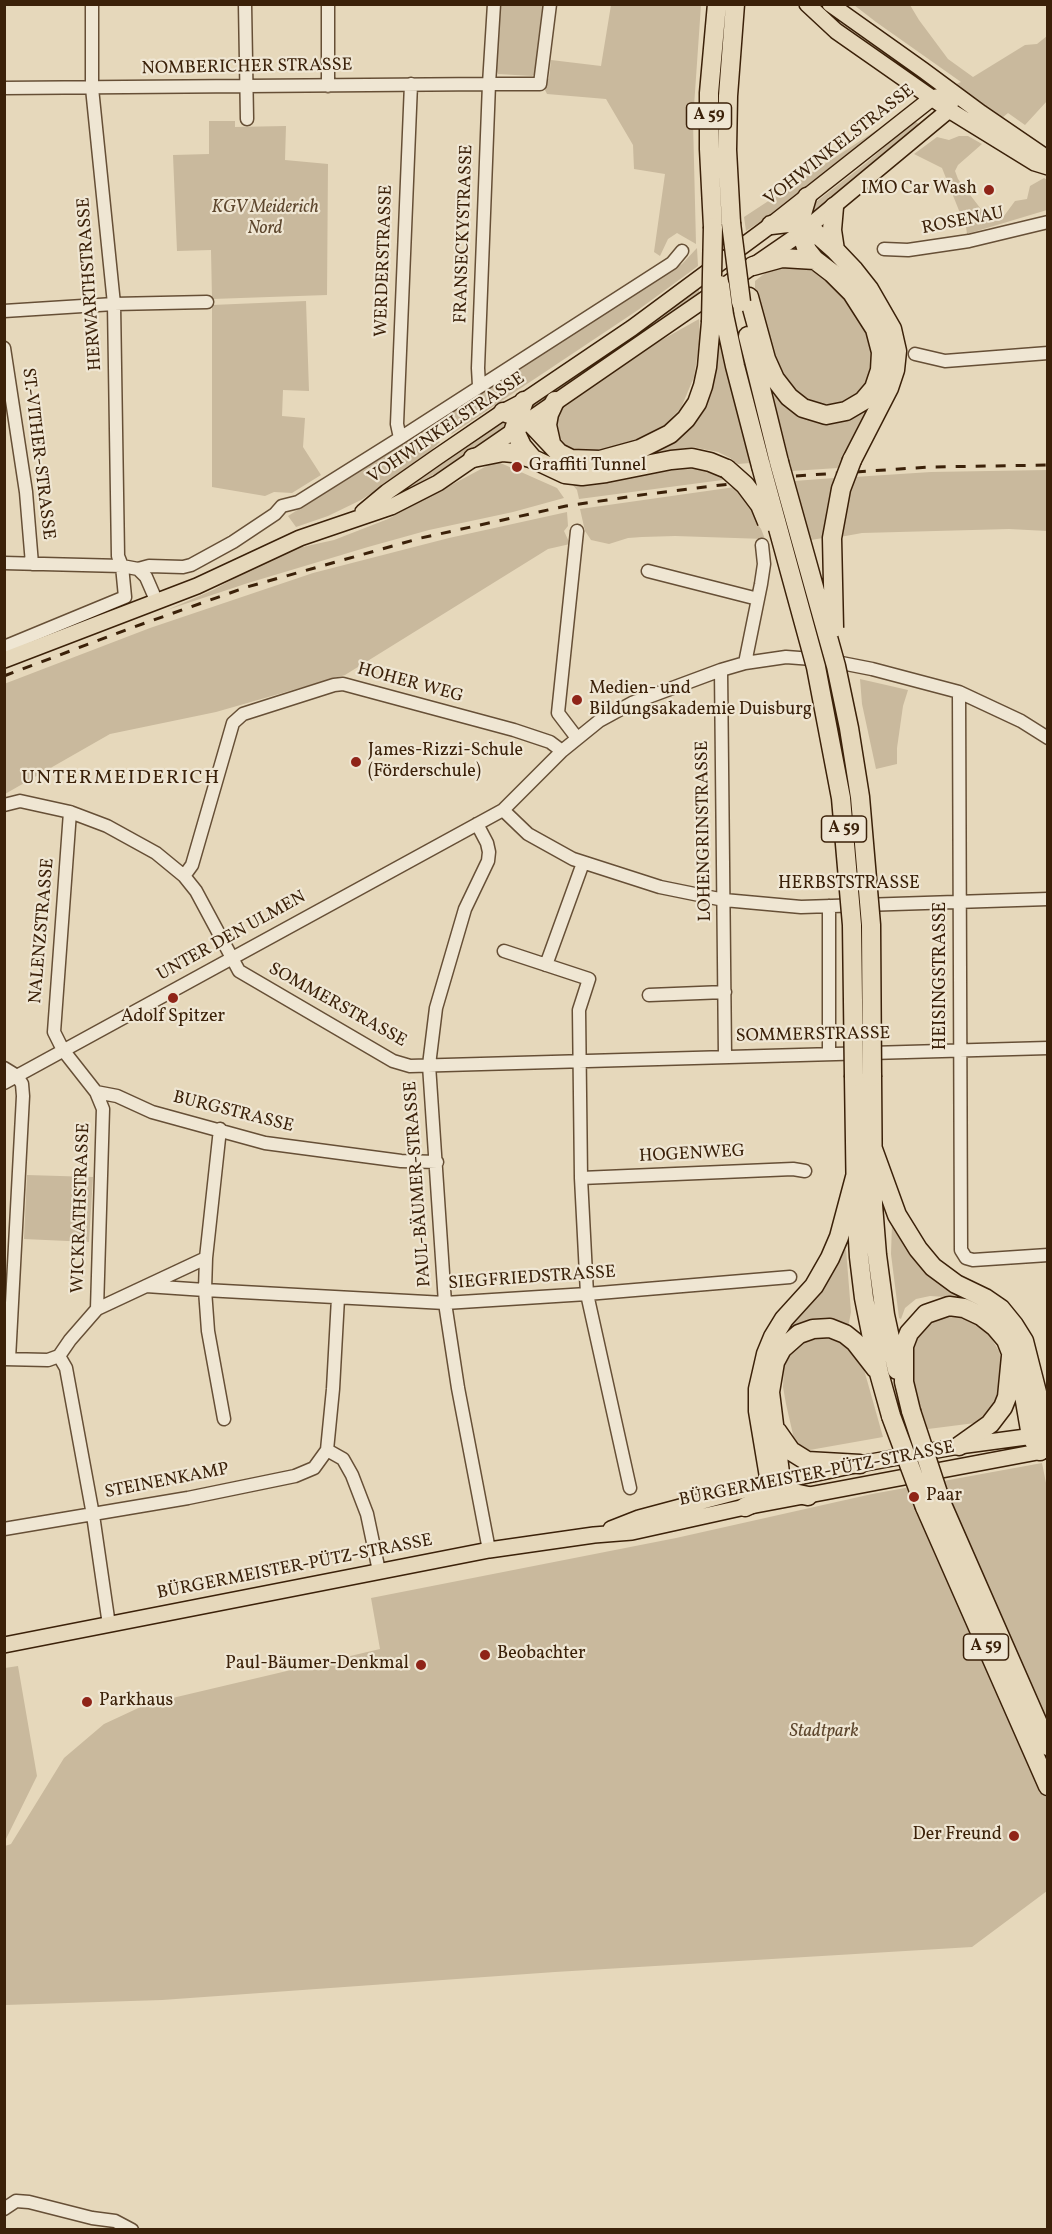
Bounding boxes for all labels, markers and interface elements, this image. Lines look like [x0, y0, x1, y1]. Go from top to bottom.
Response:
street label: NOMBERICHER STRASSE [141, 55, 353, 81]
street label: VOHWINKELSTRASSE [761, 81, 919, 211]
road number: A 59 [686, 103, 732, 129]
street label: FRANSECKYSTRASSE [451, 144, 479, 324]
place label: IMO Car Wash [861, 179, 977, 201]
marker: IMO Car Wash [982, 183, 996, 197]
street label: WERDERSTRASSE [372, 184, 398, 338]
street label: HERWARTHSTRASSE [74, 196, 108, 372]
park label: KGV Meiderich Nord [211, 198, 319, 240]
street label: ROSENAU [920, 203, 1006, 241]
street label: ST.-VITHER-STRASSE [16, 367, 58, 541]
street label: VOHWINKELSTRASSE [364, 368, 530, 490]
place label: Graffiti Tunnel [529, 456, 646, 478]
marker: Graffiti Tunnel [510, 460, 524, 474]
street label: HOHER WEG [355, 659, 465, 709]
place label: Medien- und Bildungsakademie Duisburg [589, 679, 812, 722]
marker: Medien- und Bildungsakademie Duisburg [570, 693, 584, 707]
street label: LOHENGRINSTRASSE [693, 740, 717, 922]
place label: James-Rizzi-Schule (Förderschule) [368, 741, 523, 783]
marker: James-Rizzi-Schule (Förderschule) [349, 755, 363, 769]
district label: UNTERMEIDERICH [21, 767, 221, 791]
road number: A 59 [822, 816, 866, 842]
street label: NALENZSTRASSE [26, 857, 60, 1005]
street label: HERBSTSTRASSE [778, 874, 920, 896]
street label: UNTER DEN ULMEN [154, 887, 310, 987]
street label: HEISINGSTRASSE [931, 902, 953, 1050]
street label: SOMMERSTRASSE [264, 959, 410, 1053]
marker: Adolf Spitzer [166, 991, 180, 1005]
place label: Adolf Spitzer [121, 1007, 225, 1029]
street label: SOMMERSTRASSE [735, 1024, 891, 1048]
street label: PAUL-BÄUMER-STRASSE [401, 1080, 437, 1288]
street label: BURGSTRASSE [170, 1088, 296, 1138]
street label: WICKRATHSTRASSE [68, 1122, 96, 1294]
street label: HOGENWEG [638, 1141, 746, 1169]
street label: SIEGFRIEDSTRASSE [447, 1262, 617, 1296]
street label: BÜRGERMEISTER-PÜTZ-STRASSE [677, 1438, 957, 1512]
street label: STEINENKAMP [103, 1459, 231, 1505]
place label: Paar [926, 1486, 962, 1508]
marker: Paar [907, 1490, 921, 1504]
street label: BÜRGERMEISTER-PÜTZ-STRASSE [155, 1531, 435, 1605]
road number: A 59 [964, 1634, 1008, 1660]
place label: Beobachter [497, 1644, 585, 1666]
marker: Beobachter [478, 1648, 492, 1662]
place label: Paul-Bäumer-Denkmal [225, 1654, 409, 1676]
marker: Paul-Bäumer-Denkmal [414, 1658, 428, 1672]
place label: Parkhaus [99, 1691, 173, 1713]
marker: Parkhaus [80, 1695, 94, 1709]
park label: Stadtpark [789, 1722, 859, 1744]
place label: Der Freund [913, 1825, 1002, 1847]
marker: Der Freund [1007, 1829, 1021, 1843]

